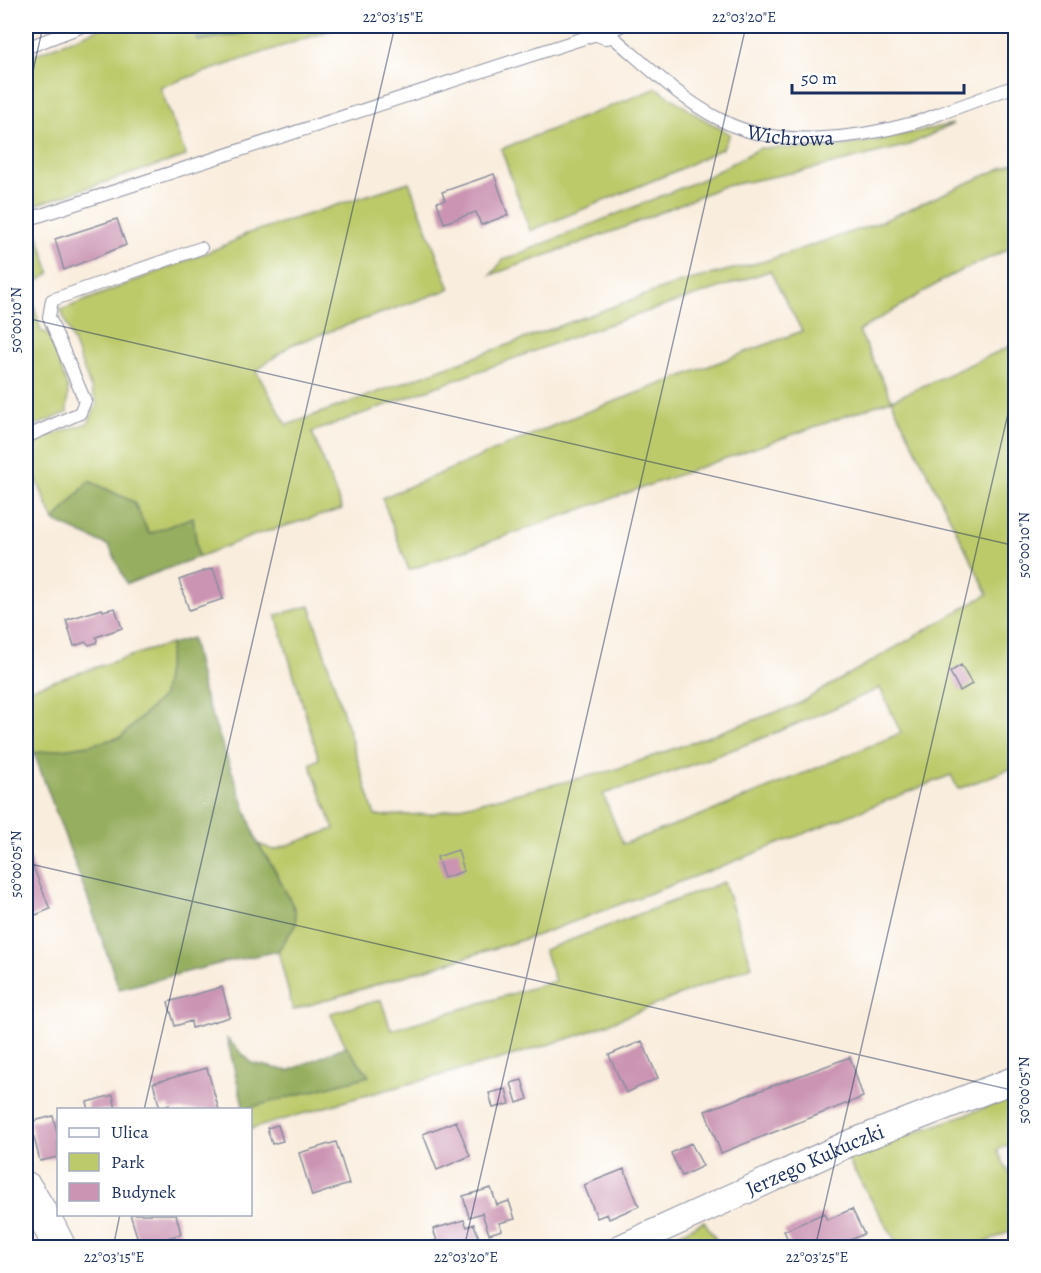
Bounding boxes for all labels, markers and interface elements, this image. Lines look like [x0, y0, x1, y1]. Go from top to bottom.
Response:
text: 22°03'15"E [363, 7, 423, 27]
text: 22°03'20"E [712, 7, 776, 27]
scale bar [792, 57, 964, 95]
text: 50 m [801, 66, 837, 90]
street label: Wichrowa [743, 117, 835, 153]
text: 50°00'10"N [6, 287, 26, 353]
text: 50°00'10"N [1014, 512, 1034, 578]
text: 50°00'05"N [6, 830, 26, 898]
text: 50°00'05"N [1014, 1056, 1034, 1124]
legend [57, 1108, 252, 1216]
street label: Jerzego Kukuczki [741, 1117, 888, 1203]
text: Ulica [111, 1120, 149, 1144]
text: Park [111, 1150, 145, 1174]
text: Budynek [111, 1180, 176, 1204]
text: 22°03'15"E [84, 1247, 144, 1267]
text: 22°03'20"E [434, 1247, 498, 1267]
text: 22°03'25"E [786, 1247, 848, 1267]

